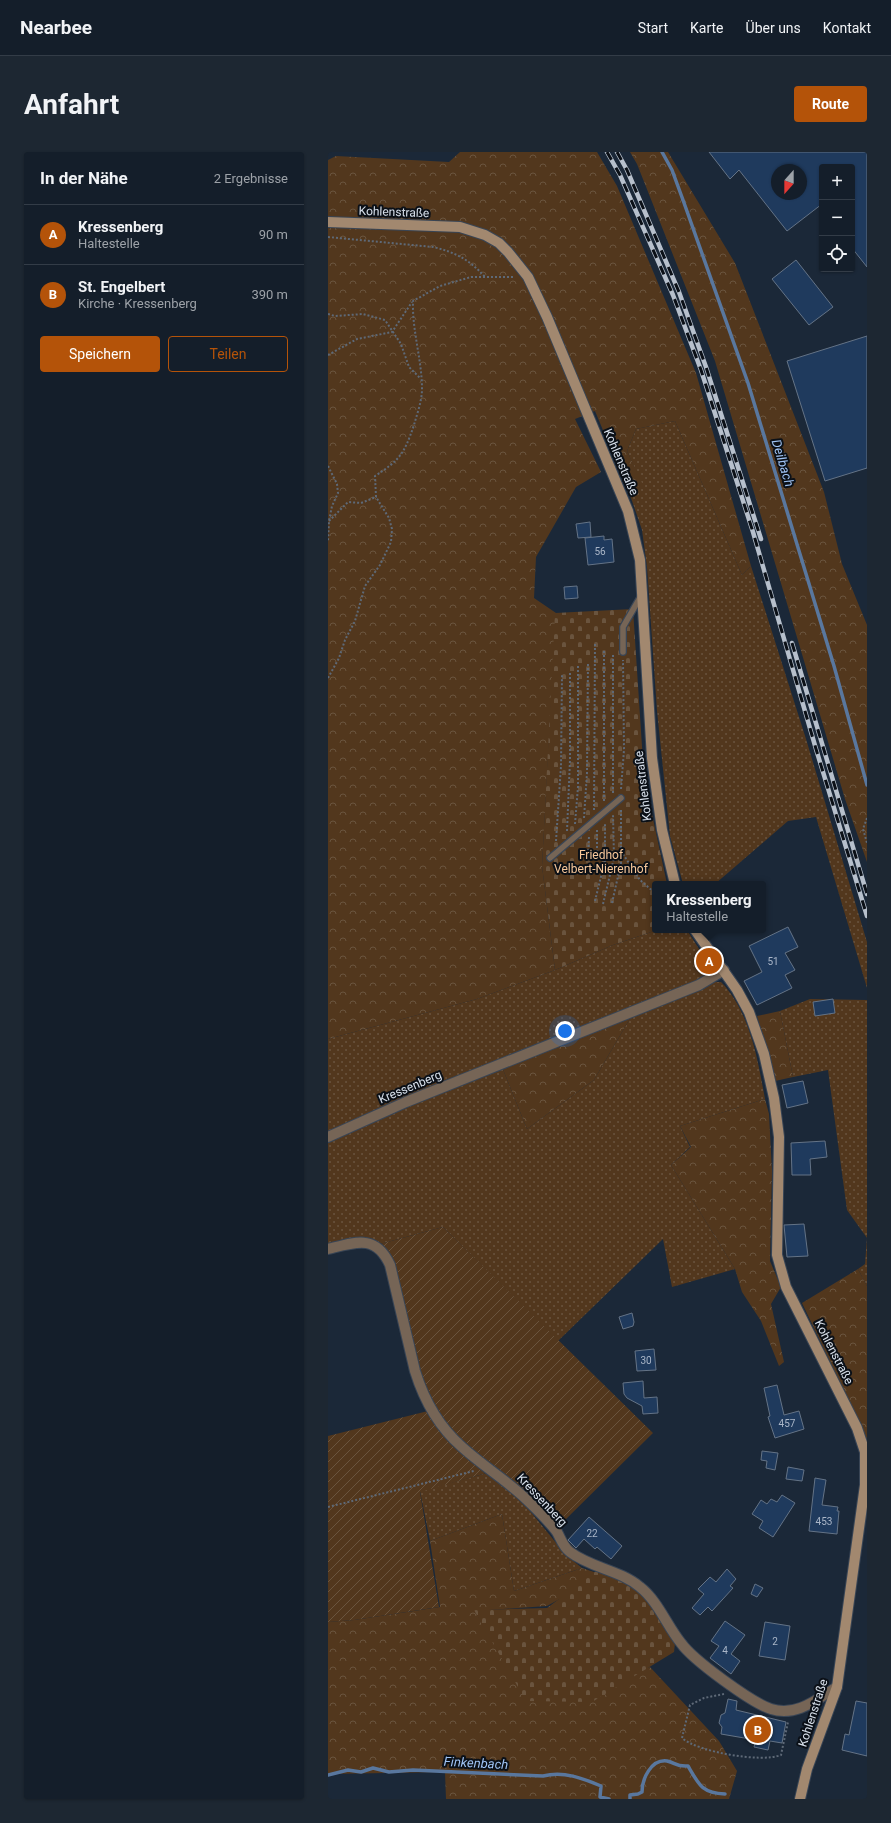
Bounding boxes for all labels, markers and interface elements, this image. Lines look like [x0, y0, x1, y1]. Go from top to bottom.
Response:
text: Nearbee [20, 16, 92, 39]
text: Start [638, 20, 668, 36]
text: Karte [690, 20, 724, 36]
text: Über uns [746, 20, 801, 36]
text: Kontakt [823, 20, 871, 36]
button: Route [794, 86, 867, 122]
text: Anfahrt [24, 88, 119, 121]
north arrow [771, 164, 807, 200]
map controls [819, 164, 855, 272]
button: + [819, 164, 855, 200]
text: In der Nähe [40, 168, 128, 188]
text: 2 Ergebnisse [214, 171, 288, 186]
button: − [819, 200, 855, 236]
street label: Kohlenstraße [358, 204, 430, 220]
text: Kressenberg [78, 218, 163, 236]
text: A [49, 227, 57, 242]
text: 90 m [259, 227, 288, 242]
text: Haltestelle [78, 236, 140, 251]
button: locate [819, 236, 855, 272]
text: St. Engelbert [78, 278, 165, 296]
text: B [49, 287, 57, 302]
text: 390 m [251, 287, 288, 302]
text: Kirche · Kressenberg [78, 296, 197, 311]
button: Speichern [40, 336, 160, 372]
button: Teilen [168, 336, 288, 372]
street label: Kohlenstraße [601, 427, 641, 497]
water label: Deilbach [769, 438, 797, 488]
house number: 56 [594, 546, 606, 557]
street label: Kohlenstraße [632, 750, 654, 822]
park label: Friedhof Velbert-Nierenhof [554, 848, 649, 876]
popup [652, 881, 766, 933]
text: Kressenberg [666, 891, 752, 909]
text: Haltestelle [666, 909, 728, 924]
pin: A [696, 946, 722, 976]
house number: 51 [767, 956, 779, 967]
your location [555, 1021, 575, 1041]
street label: Kressenberg [376, 1067, 444, 1107]
street label: Kohlenstraße [812, 1317, 856, 1387]
house number: 30 [640, 1355, 652, 1366]
house number: 457 [779, 1418, 796, 1429]
street label: Kressenberg [514, 1471, 570, 1529]
house number: 453 [816, 1516, 832, 1527]
house number: 22 [586, 1528, 598, 1539]
house number: 2 [772, 1636, 778, 1647]
house number: 4 [722, 1645, 728, 1656]
street label: Kohlenstraße [795, 1677, 831, 1749]
pin: B [745, 1715, 771, 1745]
water label: Finkenbach [443, 1754, 509, 1772]

